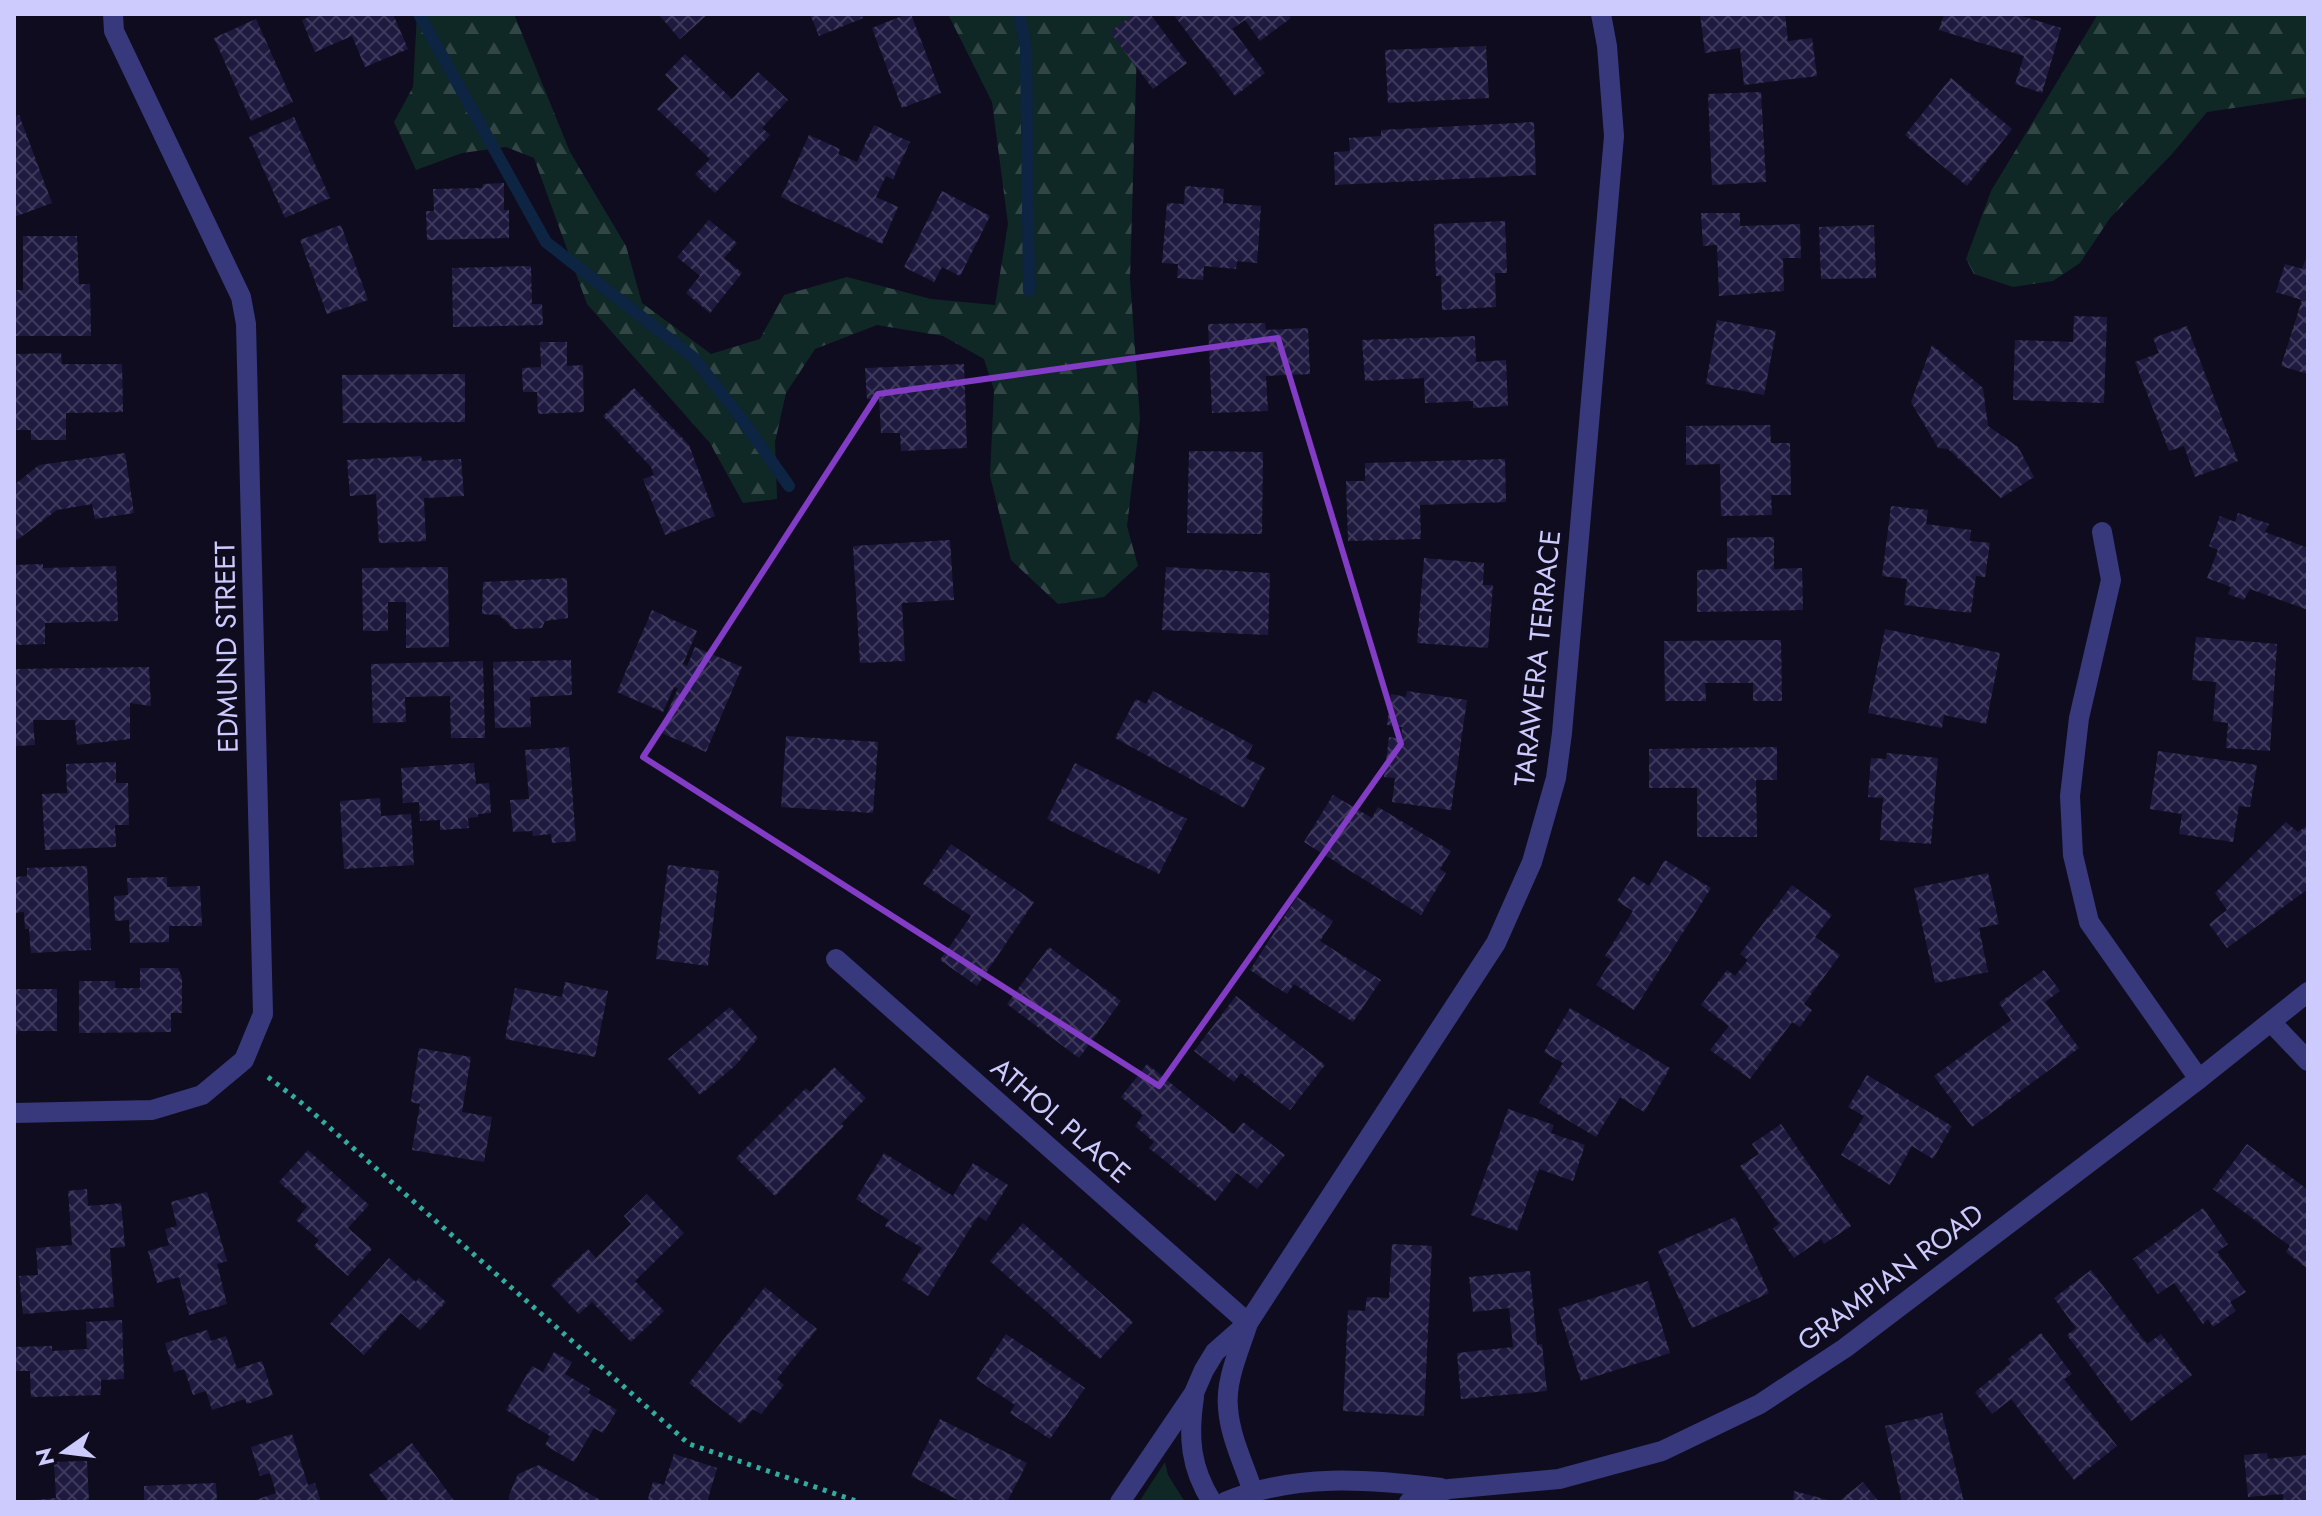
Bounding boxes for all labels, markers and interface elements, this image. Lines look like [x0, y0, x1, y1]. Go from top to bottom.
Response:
street label: TARAWERA TERRACE [1504, 528, 1571, 788]
street label: EDMUND STREET [204, 541, 249, 753]
street label: ATHOL PLACE [982, 1048, 1140, 1193]
street label: GRAMPIAN ROAD [1789, 1194, 1992, 1361]
north arrow [24, 1412, 104, 1492]
text: N [27, 1444, 62, 1469]

